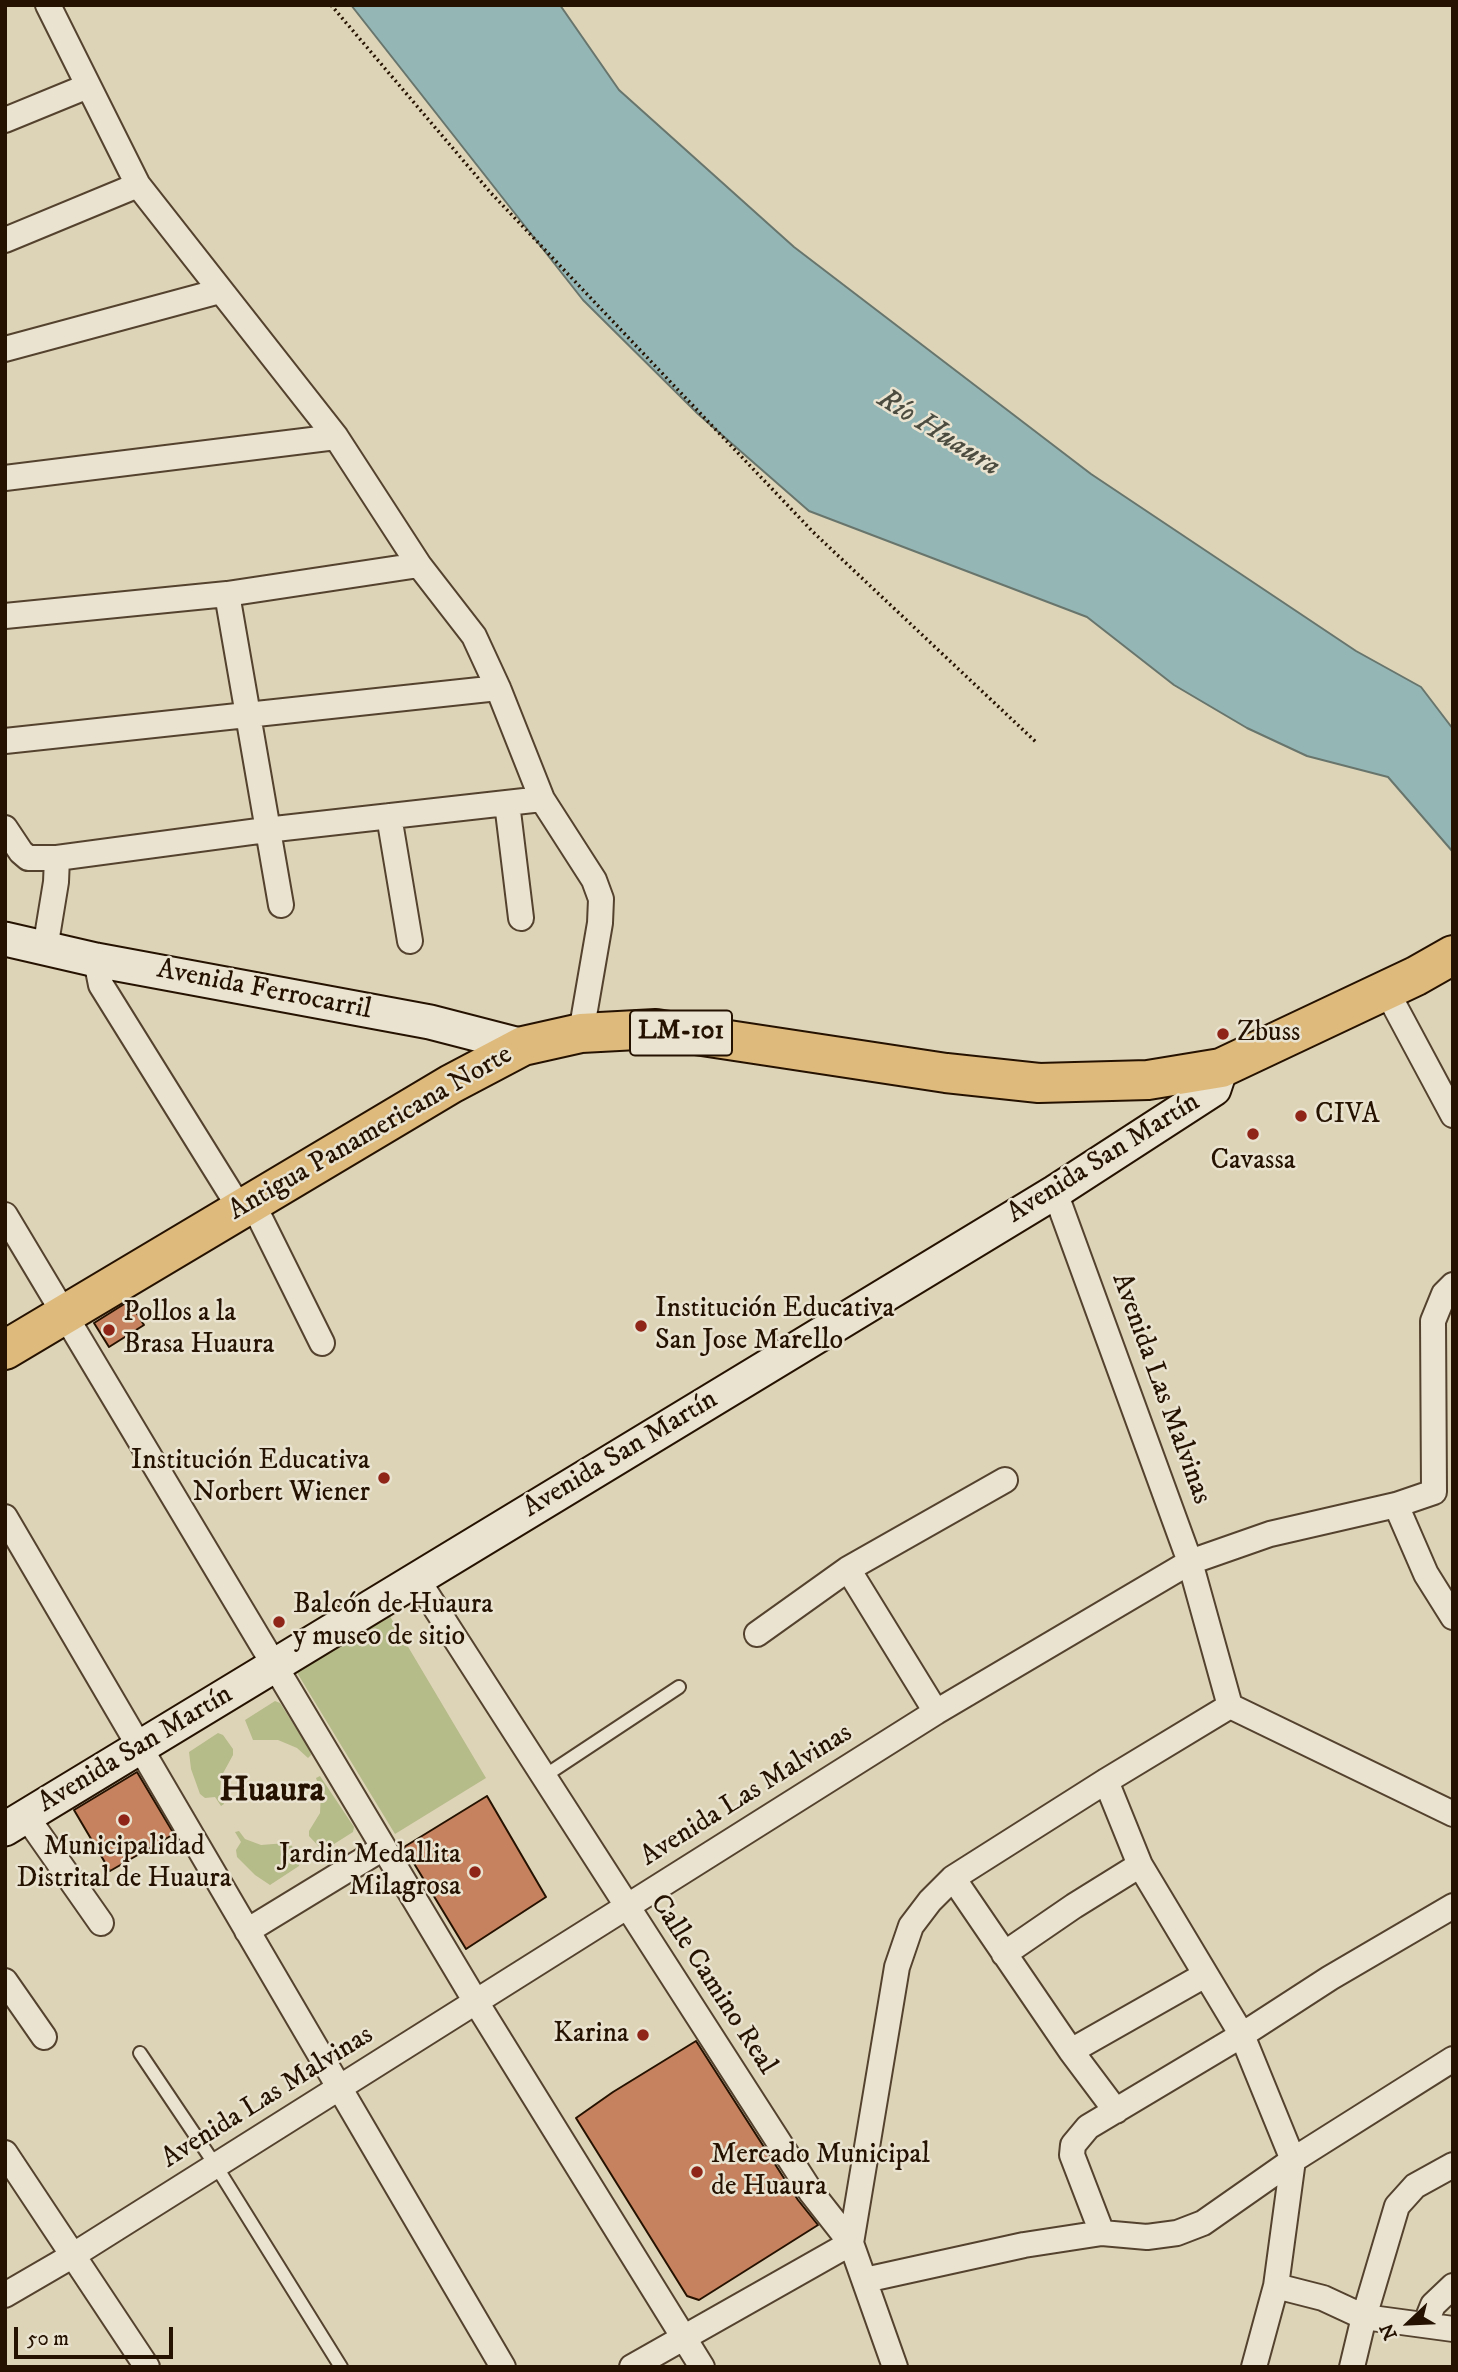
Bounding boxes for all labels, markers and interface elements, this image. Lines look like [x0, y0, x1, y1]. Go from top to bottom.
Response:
water label: Río Huaura [870, 382, 1006, 486]
street label: Avenida Ferrocarril [154, 954, 374, 1028]
road number: LM-101 [630, 1010, 732, 1056]
place label: Zbuss [1237, 1017, 1300, 1051]
marker: Zbuss [1215, 1026, 1231, 1042]
street label: Antigua Panamericana Norte [223, 1039, 519, 1229]
street label: Avenida San Martín [1001, 1086, 1207, 1232]
place label: CIVA [1315, 1099, 1380, 1133]
marker: CIVA [1293, 1108, 1309, 1124]
marker: Cavassa [1245, 1126, 1261, 1142]
place label: Cavassa [1210, 1145, 1296, 1179]
street label: Avenida Las Malvinas [1103, 1269, 1217, 1509]
place label: Institución Educativa San Jose Marello [655, 1293, 894, 1359]
place label: Pollos a la Brasa Huaura [123, 1297, 274, 1363]
marker: Institución Educativa San Jose Marello [633, 1318, 649, 1334]
marker: Pollos a la Brasa Huaura [101, 1322, 117, 1338]
street label: Avenida San Martín [518, 1384, 724, 1526]
place label: Institución Educativa Norbert Wiener [131, 1445, 370, 1511]
marker: Institución Educativa Norbert Wiener [376, 1470, 392, 1486]
place label: Balcón de Huaura y museo de sitio [293, 1589, 493, 1655]
marker: Balcón de Huaura y museo de sitio [271, 1614, 287, 1630]
street label: Avenida San Martín [33, 1679, 239, 1821]
street label: Avenida Las Malvinas [635, 1717, 859, 1875]
district label: Huaura [219, 1772, 325, 1814]
marker: Municipalidad Distrital de Huaura [116, 1812, 132, 1828]
place label: Municipalidad Distrital de Huaura [16, 1831, 232, 1897]
place label: Jardin Medallita Milagrosa [279, 1839, 461, 1905]
marker: Jardin Medallita Milagrosa [467, 1864, 483, 1880]
street label: Calle Camino Real [641, 1889, 783, 2081]
place label: Karina [553, 2018, 629, 2052]
street label: Avenida Las Malvinas [156, 2019, 380, 2177]
marker: Karina [635, 2027, 651, 2043]
place label: Mercado Municipal de Huaura [711, 2139, 930, 2205]
marker: Mercado Municipal de Huaura [689, 2164, 705, 2180]
north arrow [1374, 2288, 1444, 2358]
scale bar [18, 2312, 177, 2356]
text: N [1376, 2320, 1403, 2343]
text: 50 m [27, 2326, 69, 2352]

